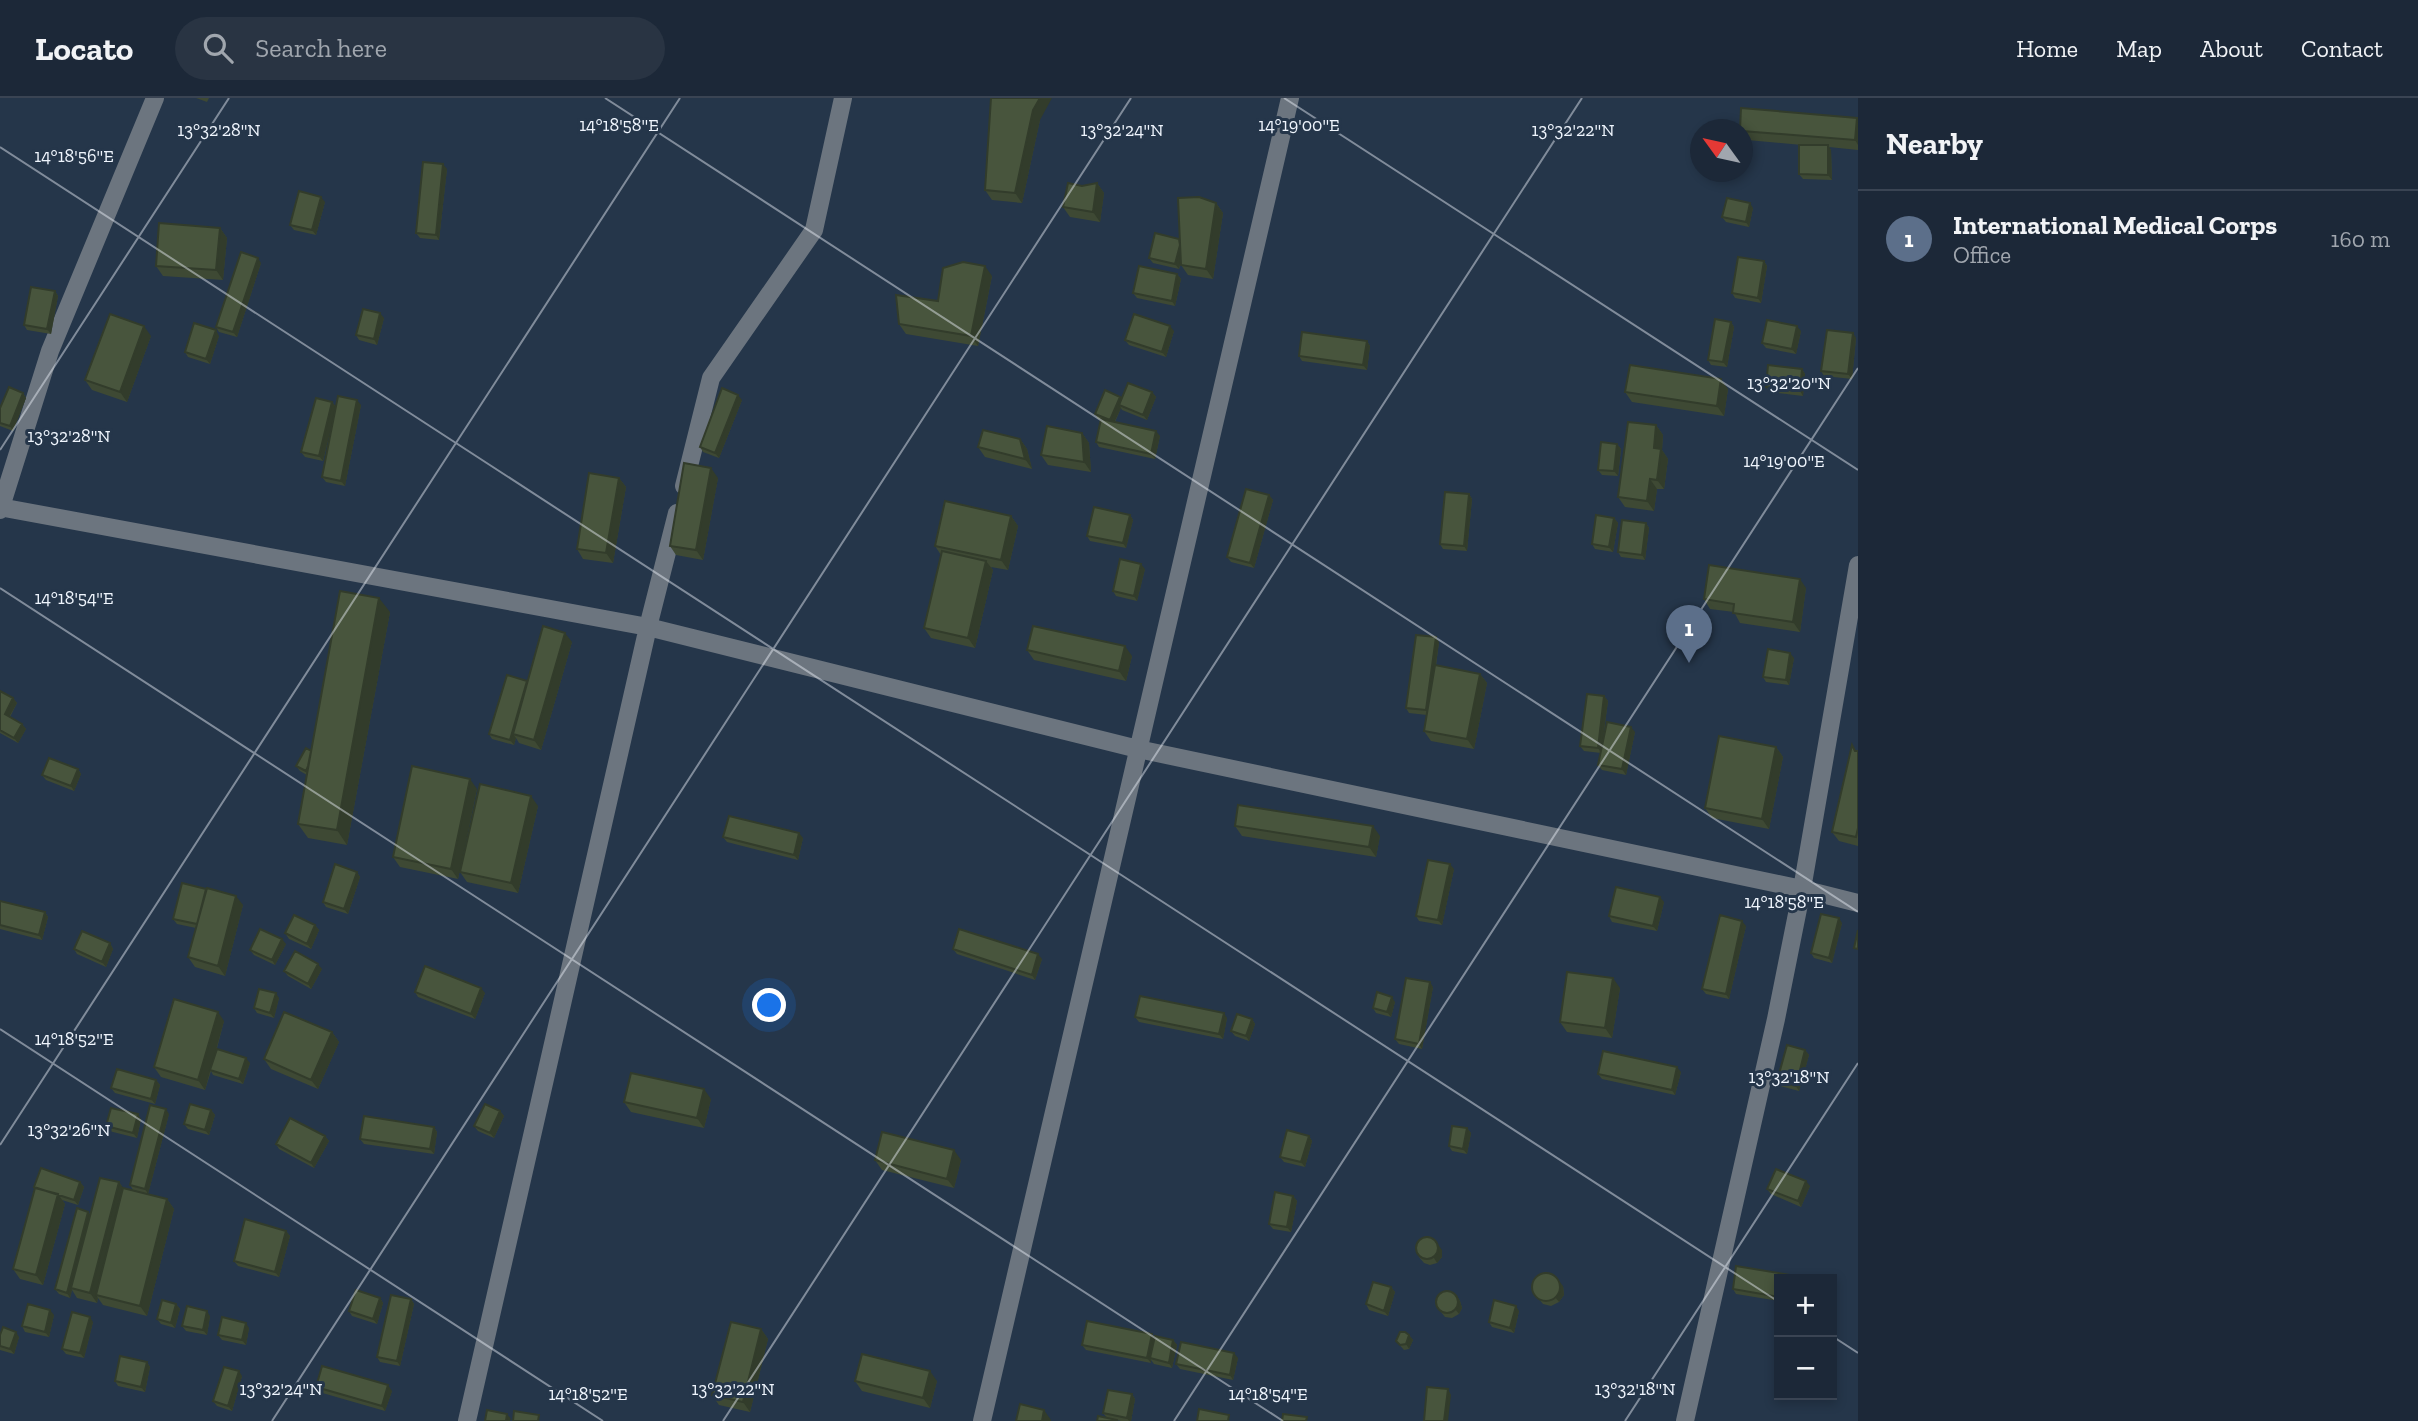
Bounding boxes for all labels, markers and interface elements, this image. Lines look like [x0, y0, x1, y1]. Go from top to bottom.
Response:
search box [175, 17, 665, 80]
text: Locato [35, 29, 133, 68]
icon: search [199, 29, 237, 67]
text: Search here [255, 32, 387, 64]
text: Home [2016, 34, 2078, 63]
text: Map [2116, 34, 2162, 63]
text: About [2200, 34, 2263, 63]
text: Contact [2301, 34, 2383, 63]
text: 14°18'58"E [579, 114, 659, 136]
text: 14°19'00"E [1258, 114, 1340, 136]
text: 13°32'28"N [177, 119, 261, 141]
text: 13°32'24"N [1081, 119, 1163, 141]
text: 13°32'22"N [1532, 119, 1614, 141]
north arrow [1690, 119, 1753, 182]
text: Nearby [1886, 126, 1983, 162]
text: 14°18'56"E [34, 145, 114, 167]
text: International Medical Corps [1953, 209, 2277, 241]
text: 1 [1904, 225, 1914, 253]
text: 160 m [2331, 225, 2390, 253]
text: Office [1953, 241, 2011, 269]
text: 13°32'20"N [1747, 372, 1831, 394]
text: 13°32'28"N [27, 425, 111, 447]
text: 14°19'00"E [1743, 450, 1825, 472]
text: 14°18'54"E [34, 587, 114, 609]
pin: 1 [1666, 605, 1712, 663]
text: 14°18'58"E [1744, 891, 1824, 913]
your location [752, 988, 786, 1022]
text: 14°18'52"E [34, 1028, 114, 1050]
text: 13°32'18"N [1749, 1066, 1829, 1088]
text: 13°32'26"N [27, 1119, 111, 1141]
map controls [1774, 1274, 1837, 1400]
button: + [1774, 1274, 1837, 1337]
button: − [1774, 1337, 1837, 1400]
text: 13°32'24"N [240, 1378, 322, 1400]
text: 13°32'22"N [692, 1378, 774, 1400]
text: 13°32'18"N [1595, 1378, 1675, 1400]
text: 14°18'52"E [548, 1383, 628, 1405]
text: 14°18'54"E [1228, 1383, 1308, 1405]

